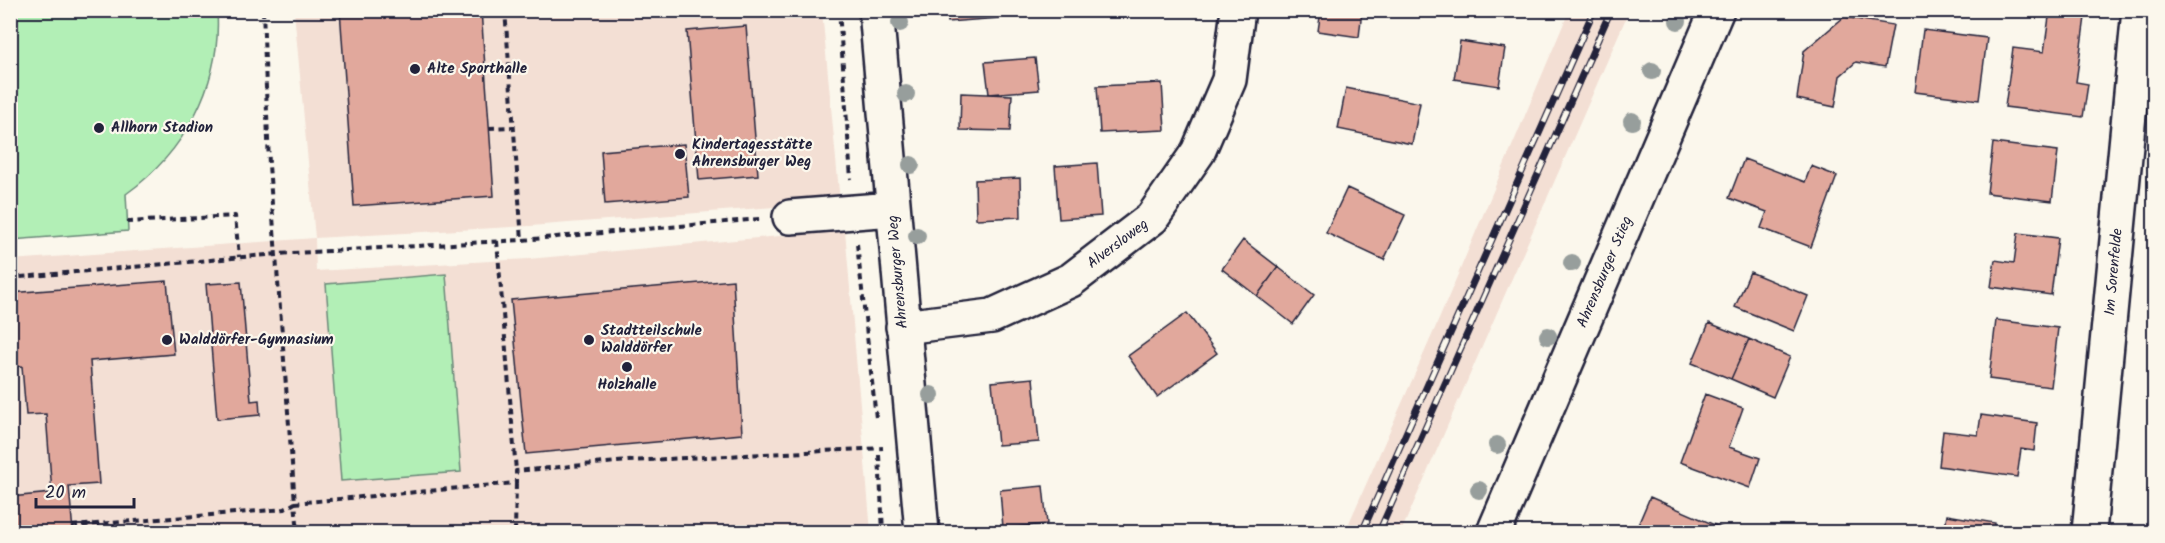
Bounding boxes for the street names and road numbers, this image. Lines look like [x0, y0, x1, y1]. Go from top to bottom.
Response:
street label: Ahrensburger Stieg [1571, 212, 1639, 332]
street label: Alversloweg [1082, 213, 1154, 275]
street label: Ahrensburger Weg [881, 214, 915, 330]
street label: Im Sorenfelde [2098, 227, 2130, 317]

